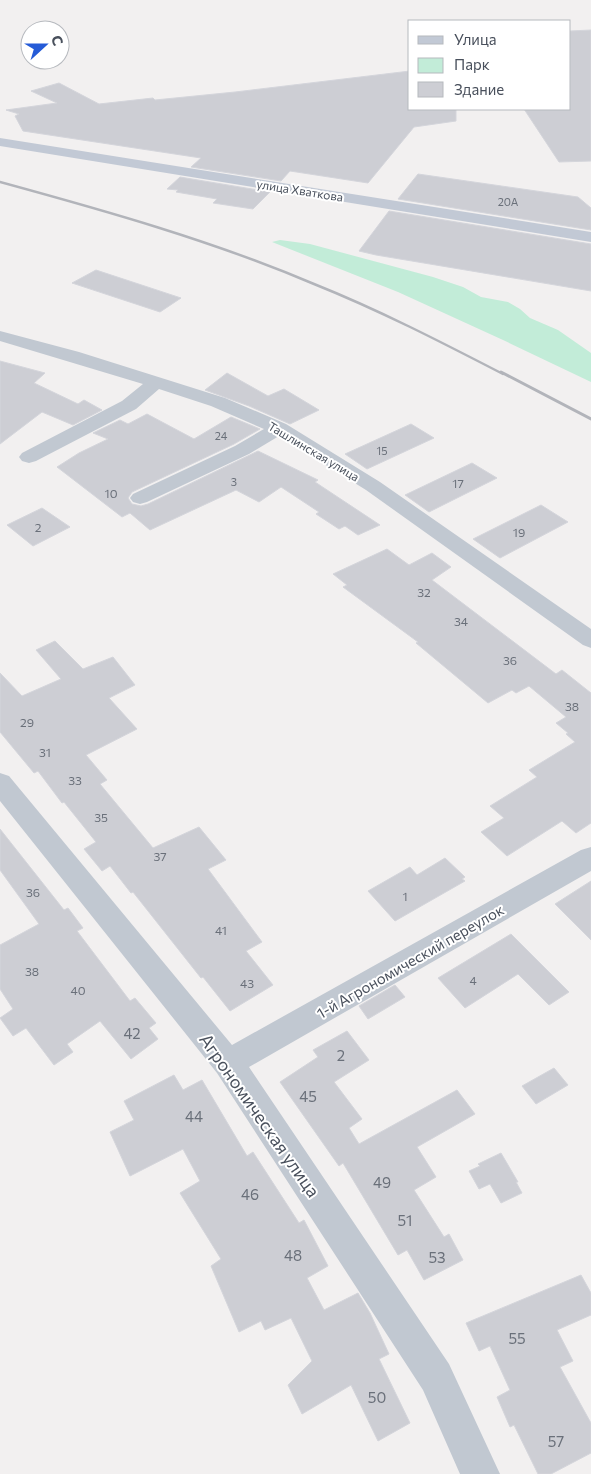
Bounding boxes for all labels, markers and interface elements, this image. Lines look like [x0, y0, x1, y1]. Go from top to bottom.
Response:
north arrow [20, 20, 70, 70]
legend [408, 20, 571, 110]
text: Улица [454, 30, 496, 48]
text: С [48, 33, 67, 48]
text: Парк [454, 55, 490, 73]
text: Здание [454, 80, 504, 98]
street label: улица Хваткова [256, 176, 344, 204]
house number: 20А [498, 195, 519, 208]
street label: Ташлинская улица [266, 418, 362, 484]
house number: 24 [215, 429, 228, 442]
house number: 15 [376, 444, 388, 457]
house number: 3 [231, 475, 237, 488]
house number: 17 [452, 476, 464, 490]
house number: 10 [105, 486, 118, 500]
house number: 2 [35, 520, 42, 534]
house number: 19 [513, 525, 525, 539]
house number: 32 [417, 585, 431, 599]
house number: 34 [454, 614, 468, 628]
house number: 36 [503, 653, 517, 667]
house number: 38 [565, 699, 579, 713]
house number: 29 [20, 715, 34, 729]
house number: 31 [39, 745, 51, 759]
house number: 33 [68, 773, 82, 787]
house number: 35 [94, 810, 108, 824]
house number: 37 [153, 849, 167, 863]
house number: 36 [26, 885, 40, 899]
house number: 1 [402, 889, 408, 903]
street label: 1-й Агрономический переулок [313, 900, 507, 1022]
house number: 41 [215, 923, 227, 937]
house number: 38 [25, 964, 39, 978]
house number: 4 [469, 973, 477, 987]
house number: 43 [240, 976, 254, 990]
house number: 40 [70, 983, 86, 997]
house number: 42 [123, 1024, 141, 1042]
street label: Агрономическая улица [195, 1029, 325, 1201]
house number: 2 [337, 1046, 345, 1064]
house number: 45 [299, 1087, 317, 1105]
house number: 44 [185, 1107, 203, 1125]
house number: 49 [373, 1173, 391, 1191]
house number: 46 [241, 1185, 259, 1203]
house number: 51 [397, 1211, 413, 1229]
house number: 48 [284, 1246, 302, 1264]
house number: 53 [428, 1248, 446, 1266]
house number: 55 [508, 1329, 526, 1347]
house number: 50 [368, 1388, 386, 1406]
house number: 57 [548, 1432, 564, 1450]

